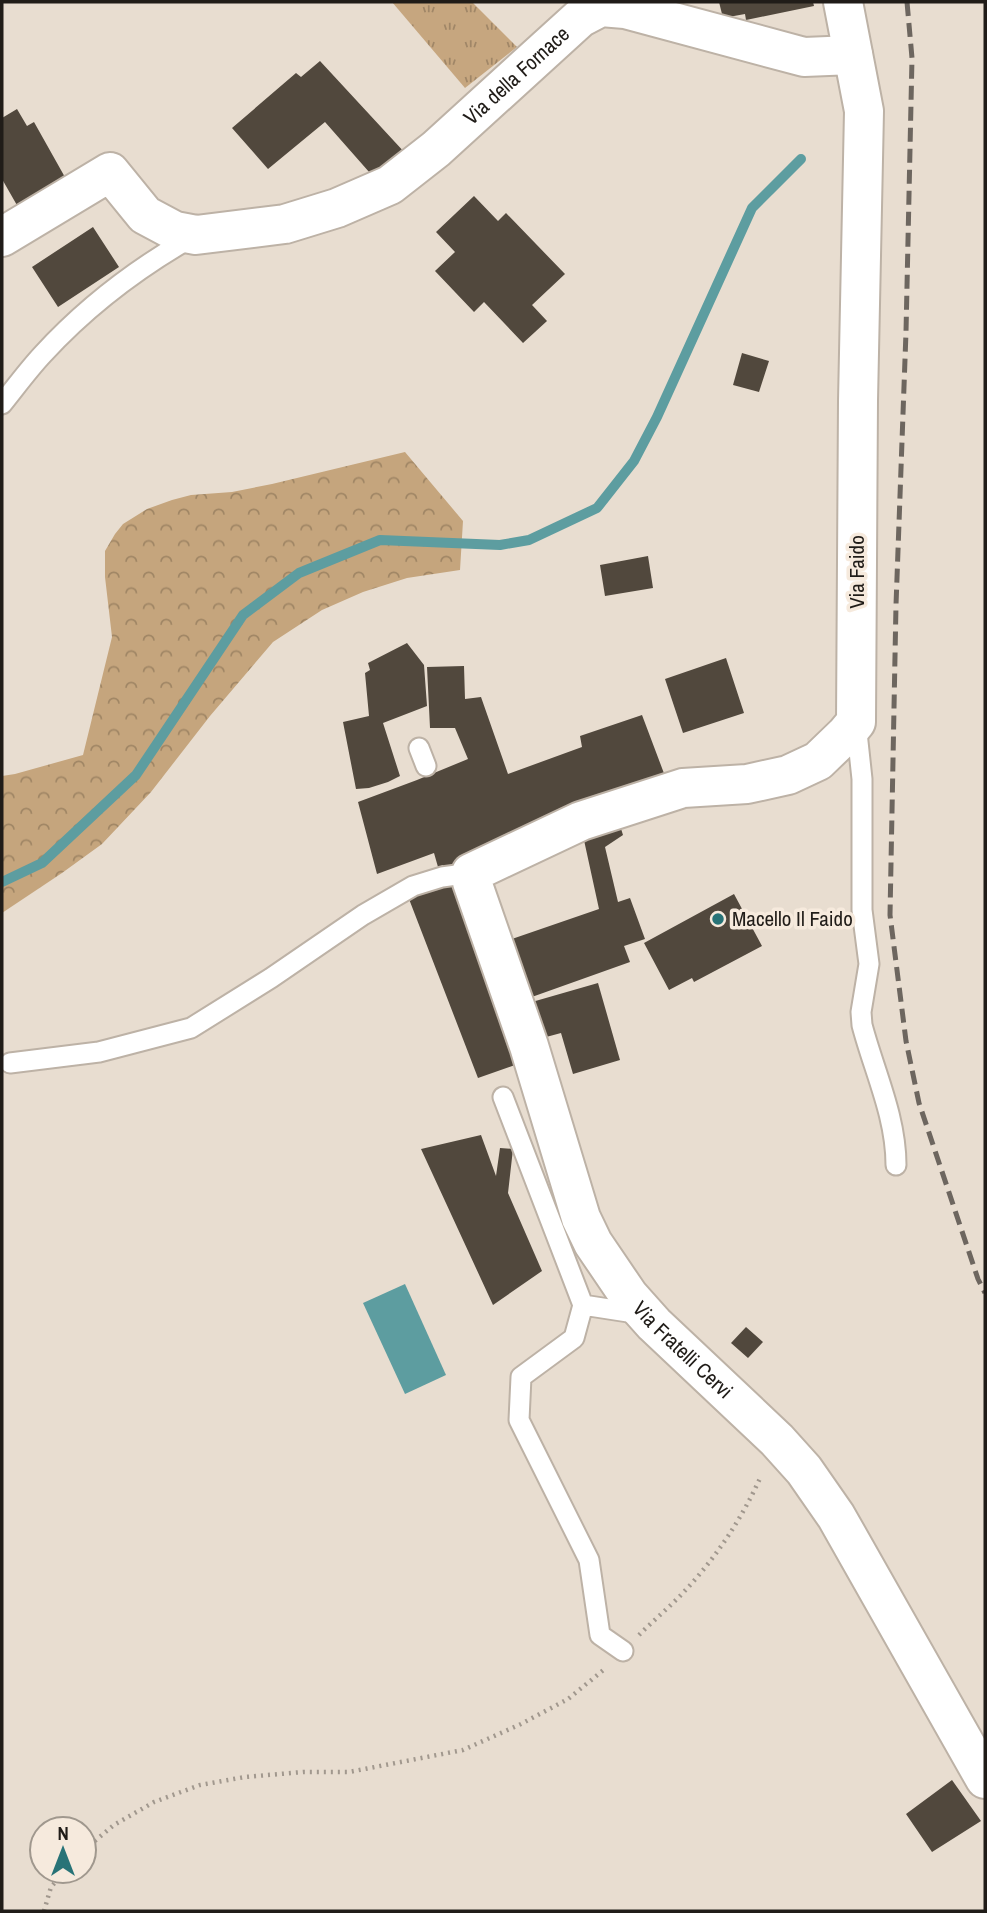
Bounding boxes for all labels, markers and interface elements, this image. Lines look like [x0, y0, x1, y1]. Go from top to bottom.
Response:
street label: Via della Fornace [457, 20, 575, 131]
street label: Via Faido [842, 535, 871, 609]
place label: Macello Il Faido [732, 904, 853, 933]
marker: Macello Il Faido [710, 911, 726, 927]
street label: Via Fratelli Cervi [626, 1295, 739, 1405]
north arrow [28, 1815, 98, 1885]
text: N [57, 1820, 69, 1846]

